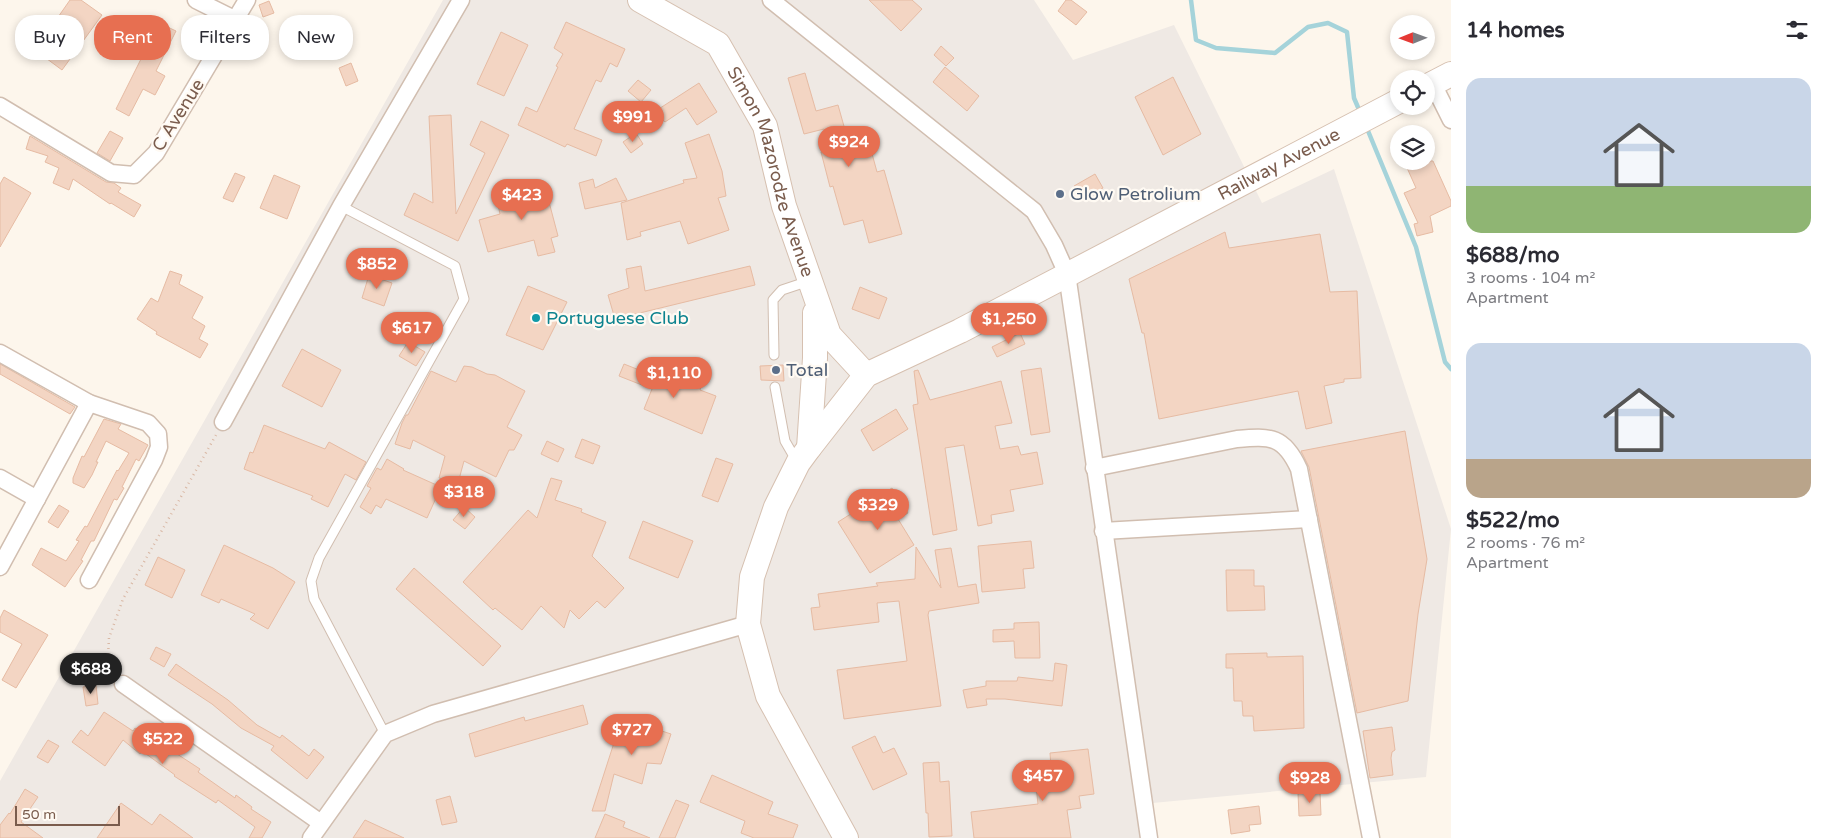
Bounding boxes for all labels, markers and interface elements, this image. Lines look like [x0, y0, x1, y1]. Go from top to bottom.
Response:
chip: Buy [15, 15, 84, 60]
chip: Rent [94, 15, 171, 60]
chip: Filters [181, 15, 269, 60]
chip: New [279, 15, 353, 60]
north arrow [1390, 15, 1435, 60]
map controls [1390, 15, 1435, 170]
icon: filters [1783, 16, 1811, 44]
text: 14 homes [1466, 18, 1565, 43]
street label: Simon Mazorodze Avenue [722, 63, 819, 280]
button: locate [1390, 70, 1435, 115]
street label: C Avenue [147, 75, 209, 155]
pin: $991 [603, 100, 663, 143]
text: $991 [613, 107, 653, 127]
icon: home [1594, 110, 1684, 200]
street label: Railway Avenue [1214, 123, 1344, 205]
button: layers [1390, 125, 1435, 170]
pin: $924 [819, 126, 879, 168]
text: $924 [829, 132, 869, 152]
pin: $423 [492, 178, 552, 221]
place label: Glow Petrolium [1070, 183, 1201, 205]
text: $423 [502, 185, 542, 205]
marker: Glow Petrolium [1054, 188, 1066, 200]
text: $688/mo [1466, 243, 1560, 268]
pin: $852 [347, 248, 407, 290]
text: $852 [357, 254, 397, 274]
text: 3 rooms · 104 m² [1466, 268, 1595, 288]
text: Apartment [1466, 288, 1549, 308]
pin: $1,250 [968, 302, 1050, 345]
place label: Portuguese Club [546, 307, 689, 329]
text: $1,250 [982, 309, 1036, 329]
pin: $617 [382, 312, 442, 354]
marker: Portuguese Club [530, 312, 542, 324]
text: $617 [392, 318, 432, 338]
pin: $1,110 [633, 356, 715, 399]
place label: Total [786, 359, 828, 381]
text: $1,110 [647, 363, 701, 383]
marker: Total [770, 364, 782, 376]
icon: home [1594, 375, 1684, 465]
pin: $318 [434, 476, 494, 518]
text: $318 [444, 482, 484, 502]
pin: $329 [848, 488, 908, 531]
text: $329 [858, 495, 898, 515]
text: $522/mo [1466, 508, 1560, 533]
text: 2 rooms · 76 m² [1466, 533, 1585, 553]
text: Apartment [1466, 553, 1549, 573]
pin: $688 [61, 652, 121, 695]
text: $688 [71, 659, 111, 679]
pin: $727 [602, 714, 662, 756]
text: $727 [612, 720, 652, 740]
pin: $522 [133, 722, 193, 765]
text: $522 [143, 729, 183, 749]
pin: $457 [1013, 760, 1073, 802]
pin: $928 [1280, 762, 1340, 804]
text: $457 [1023, 766, 1063, 786]
text: $928 [1290, 768, 1330, 788]
scale bar [15, 803, 120, 826]
text: 50 m [22, 806, 56, 823]

